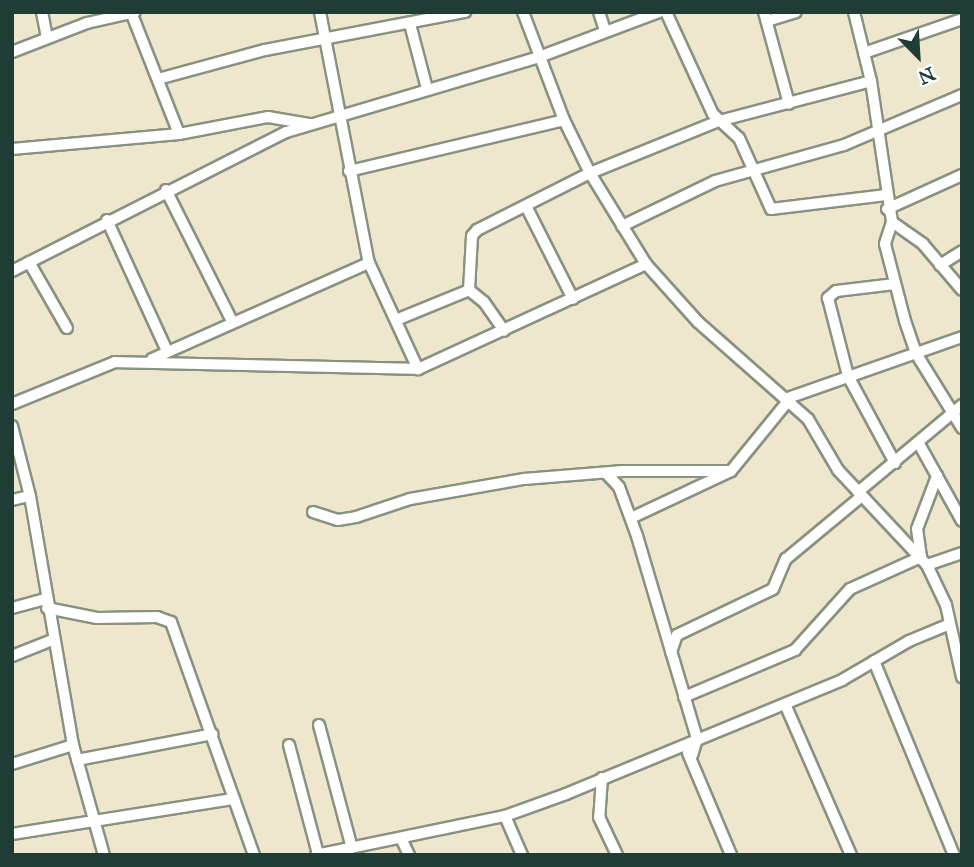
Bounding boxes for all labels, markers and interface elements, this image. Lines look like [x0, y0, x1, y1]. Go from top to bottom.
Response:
north arrow [883, 21, 953, 91]
text: N [915, 62, 939, 89]

